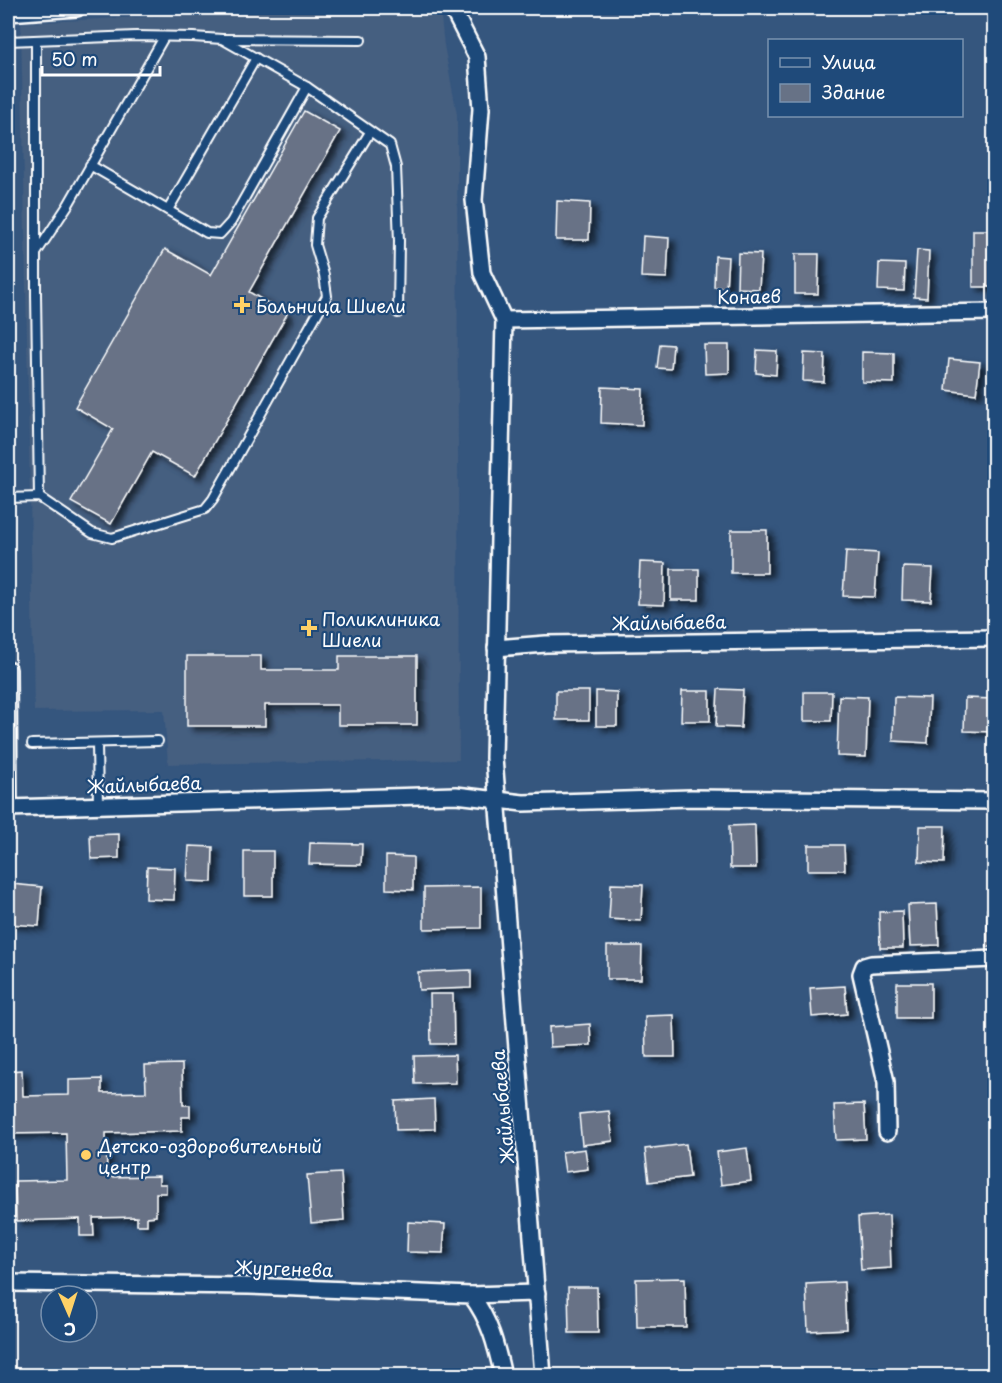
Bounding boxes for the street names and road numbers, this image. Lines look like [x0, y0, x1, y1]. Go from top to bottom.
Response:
street label: Конаев [717, 282, 781, 310]
street label: Жайлыбаева [611, 607, 727, 637]
street label: Жайлыбаева [86, 768, 203, 799]
street label: Жайлыбаева [483, 1048, 520, 1165]
street label: Жургенева [234, 1253, 334, 1283]

